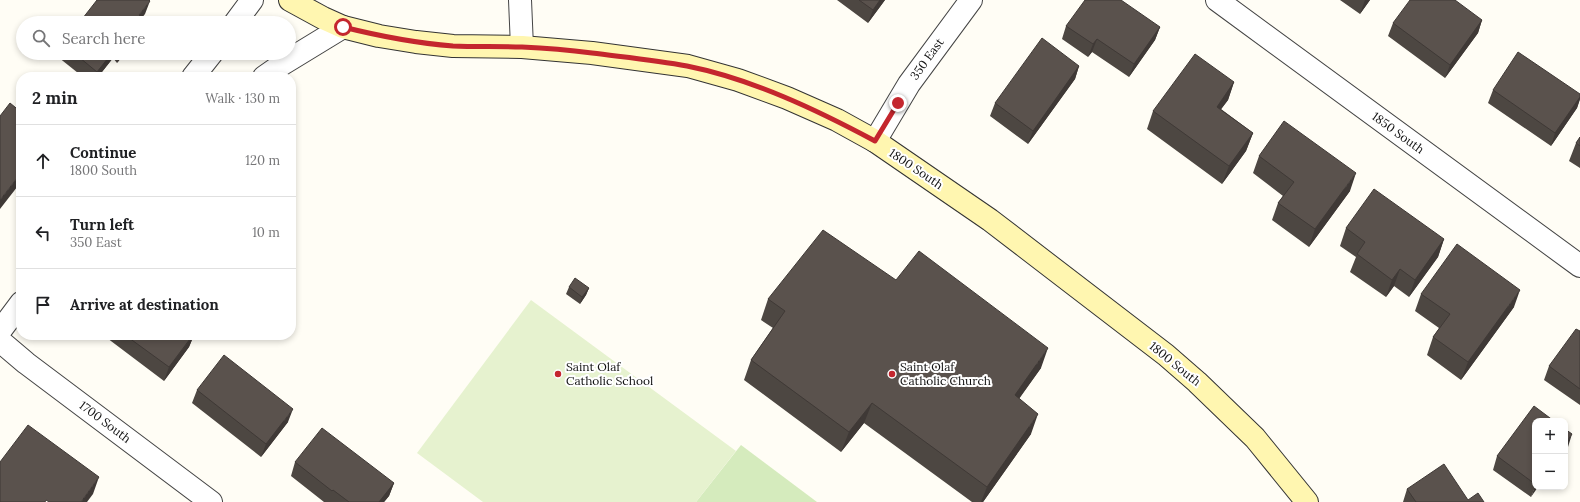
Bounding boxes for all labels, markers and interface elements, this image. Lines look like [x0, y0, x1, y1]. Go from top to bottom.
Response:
search box [16, 16, 296, 60]
route start [334, 18, 352, 36]
icon: search [30, 27, 52, 49]
text: Search here [62, 29, 145, 48]
street label: 350 East [907, 35, 947, 82]
text: 2 min [32, 87, 78, 109]
text: Walk · 130 m [205, 90, 280, 107]
route end [889, 94, 907, 112]
street label: 1850 South [1369, 109, 1427, 157]
text: Continue [70, 143, 136, 162]
street label: 1800 South [886, 145, 946, 192]
icon: ahead [32, 150, 54, 172]
text: 120 m [245, 152, 280, 169]
text: 1800 South [70, 162, 137, 179]
text: Turn left [70, 215, 134, 234]
icon: left [32, 222, 54, 244]
text: 10 m [252, 224, 280, 241]
text: 350 East [70, 234, 122, 251]
icon: arrive [32, 294, 54, 316]
text: Arrive at destination [70, 295, 219, 314]
street label: 1800 South [1147, 338, 1204, 389]
place label: Saint Olaf Catholic School [566, 359, 653, 388]
place label: Saint Olaf Catholic Church [900, 359, 991, 388]
marker: Saint Olaf Catholic School [553, 369, 563, 379]
marker: Saint Olaf Catholic Church [887, 369, 897, 379]
street label: 1700 South [77, 397, 134, 446]
map controls [1532, 418, 1568, 490]
button: + [1532, 418, 1568, 454]
button: − [1532, 454, 1568, 490]

